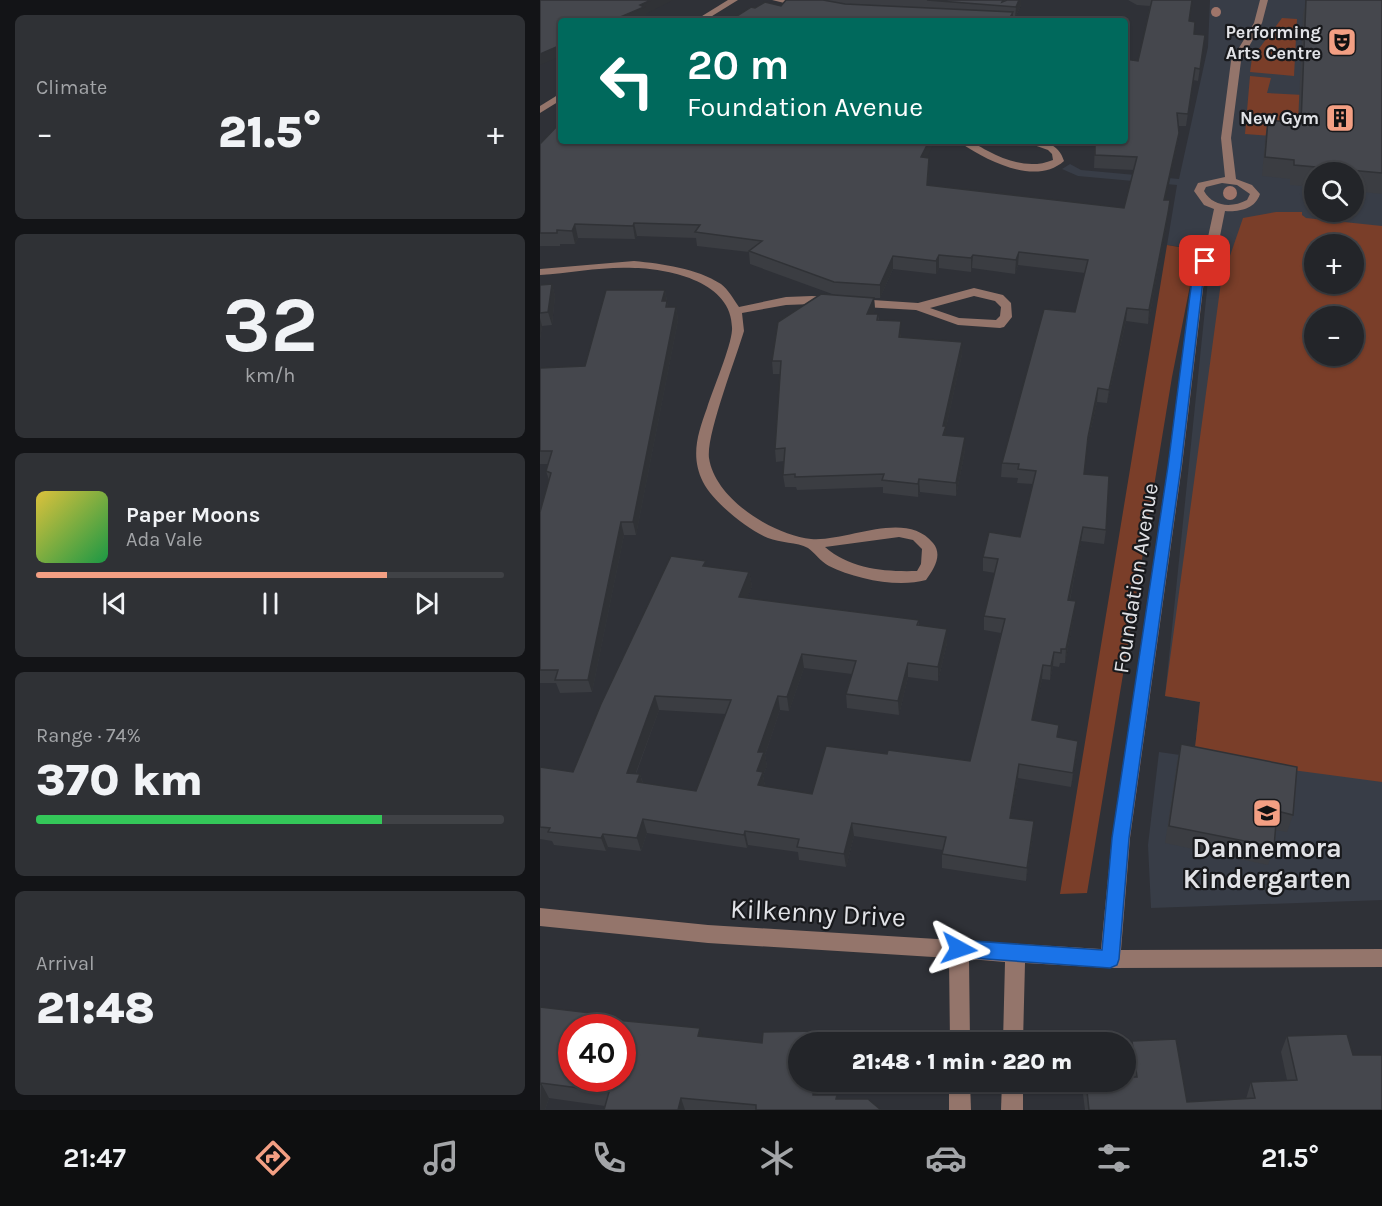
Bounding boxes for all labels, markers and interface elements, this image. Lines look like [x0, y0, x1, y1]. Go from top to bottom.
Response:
place label: Performing Arts Centre [1225, 21, 1322, 64]
theatre icon: Performing Arts Centre [1326, 26, 1358, 58]
text: 20 m [687, 40, 789, 90]
icon: left [588, 42, 666, 120]
text: Climate [36, 76, 107, 99]
text: Foundation Avenue [687, 91, 923, 123]
building icon: New Gym [1324, 102, 1356, 134]
text: 21.5° [218, 106, 322, 158]
place label: New Gym [1240, 107, 1319, 129]
text: − [36, 114, 53, 152]
text: + [487, 114, 504, 152]
map controls [1304, 162, 1364, 366]
button: search [1304, 162, 1364, 222]
button: + [1304, 234, 1364, 294]
pin [1179, 235, 1230, 286]
icon: arrive [1188, 244, 1221, 277]
text: 32 [222, 279, 318, 371]
button: − [1304, 306, 1364, 366]
text: km/h [245, 364, 295, 387]
street label: Foundation Avenue [1108, 481, 1164, 675]
text: Paper Moons [126, 502, 260, 528]
text: Ada Vale [126, 528, 203, 551]
icon: previous [98, 587, 131, 620]
icon: pause [254, 587, 287, 620]
icon: next [410, 587, 443, 620]
text: Range · 74% [36, 724, 141, 747]
text: 370 km [36, 754, 203, 806]
school or university icon: Dannemora Kindergarten [1251, 797, 1283, 829]
place label: Dannemora Kindergarten [1183, 832, 1351, 895]
street label: Kilkenny Drive [729, 892, 907, 934]
position arrow [927, 917, 991, 981]
text: Arrival [36, 952, 95, 975]
text: 21:48 [36, 982, 155, 1034]
speed limit sign: 40 [558, 1014, 636, 1092]
text: 21:48 · 1 min · 220 m [852, 1049, 1072, 1075]
icon: directions [252, 1137, 294, 1179]
icon: music [420, 1137, 462, 1179]
icon: phone [588, 1137, 630, 1179]
icon: climate [756, 1137, 798, 1179]
icon: car [925, 1137, 967, 1179]
icon: filters [1093, 1137, 1135, 1179]
text: 21:47 [63, 1142, 126, 1174]
text: 21.5° [1261, 1142, 1319, 1174]

